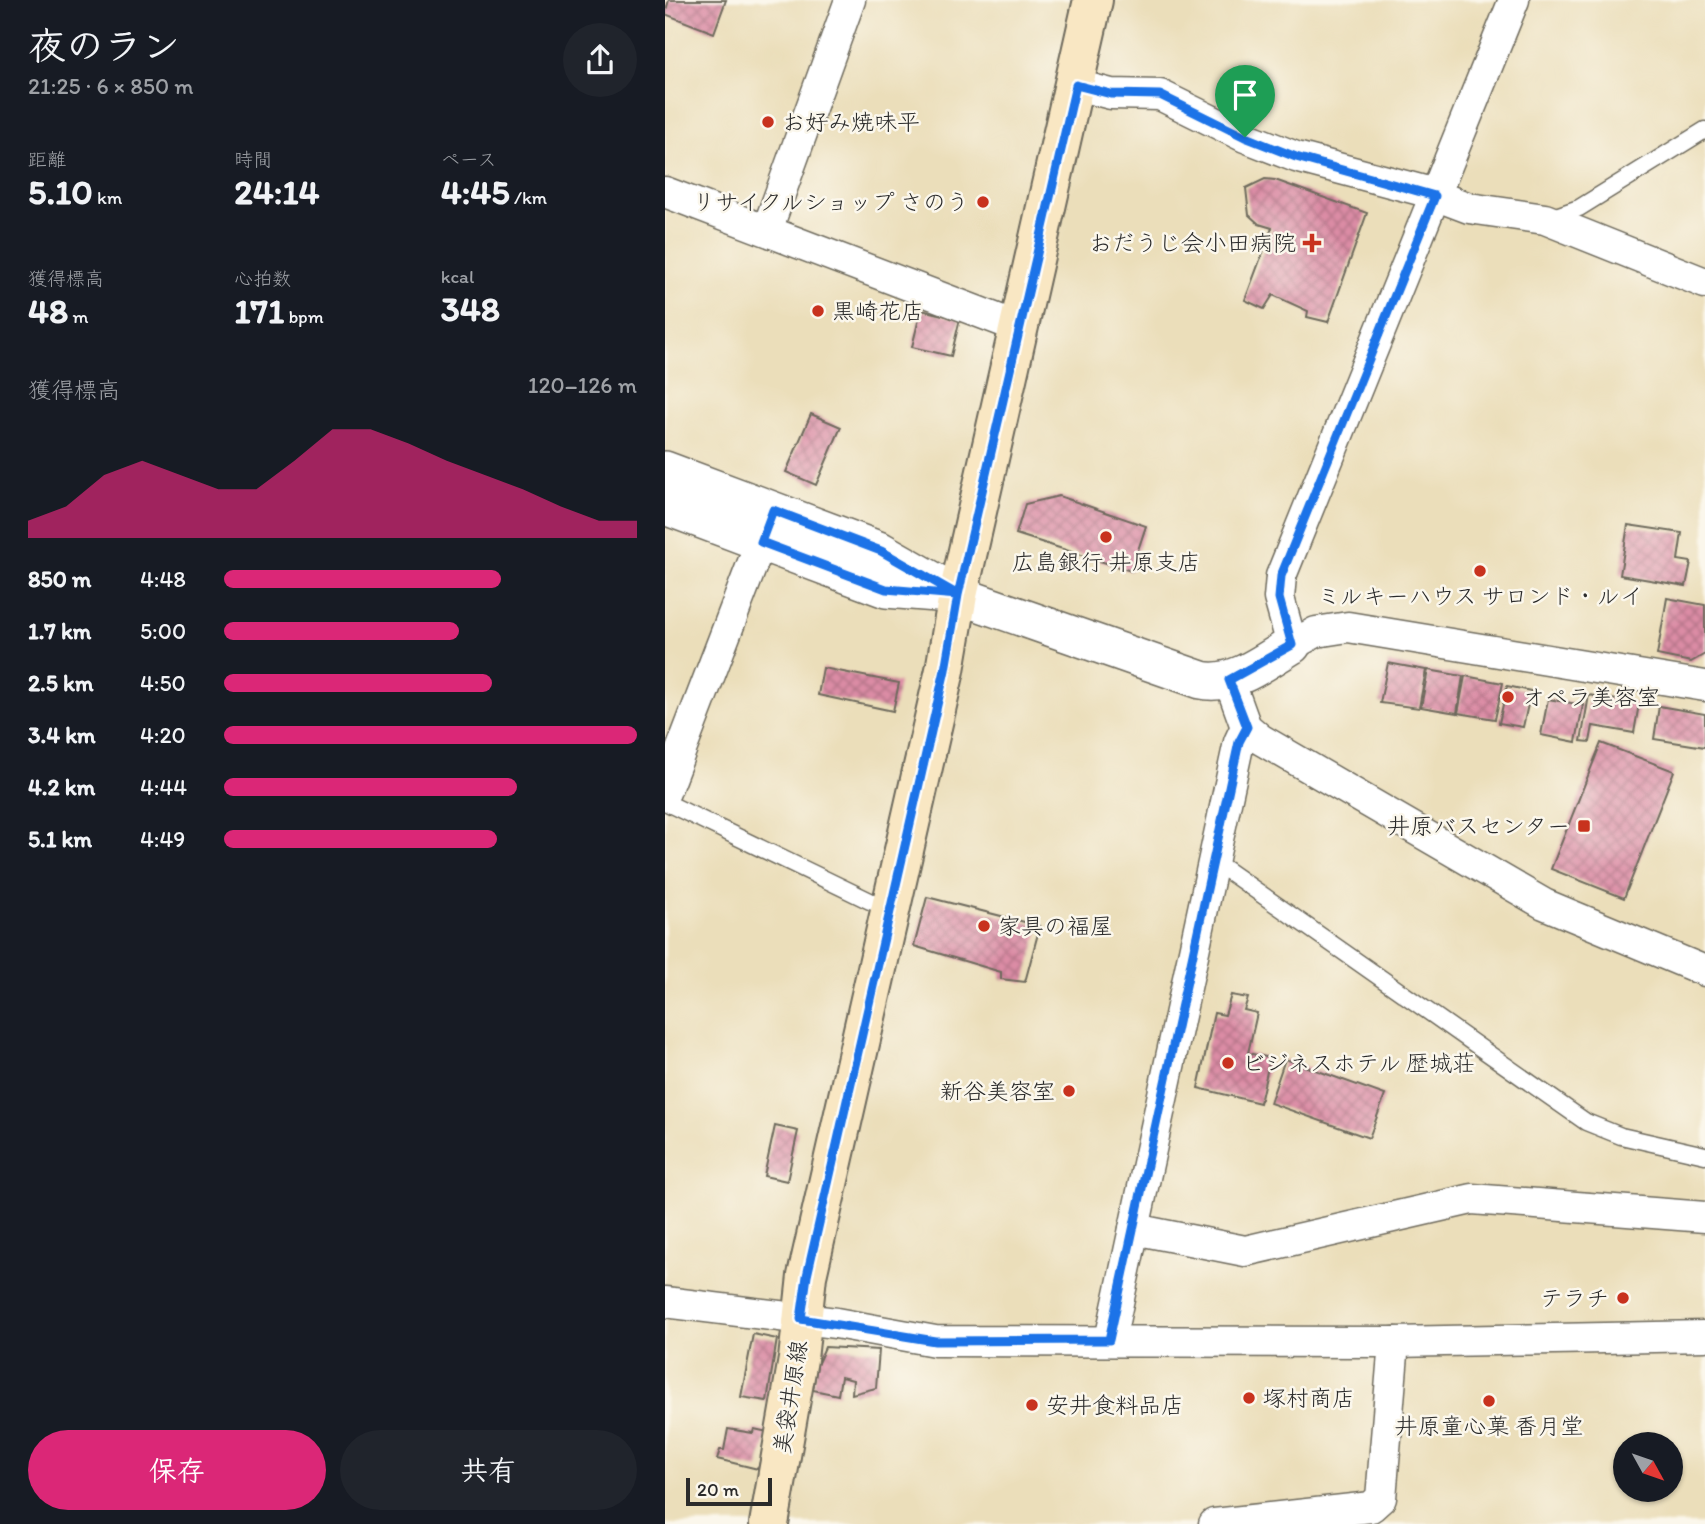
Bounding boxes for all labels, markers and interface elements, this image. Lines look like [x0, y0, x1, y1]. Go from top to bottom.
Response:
text: 夜のラン [28, 23, 180, 69]
button: share [563, 23, 637, 97]
pin [1215, 65, 1275, 137]
text: 21:25 · 6 × 850 m [28, 72, 194, 100]
icon: arrive [1226, 76, 1264, 114]
place label: お好み焼味平 [782, 108, 920, 136]
marker: お好み焼味平 [760, 114, 776, 130]
text: 距離 [28, 148, 66, 171]
text: 時間 [234, 148, 272, 171]
text: ペース [441, 148, 497, 171]
text: 5.10 [28, 171, 93, 213]
text: 24:14 [234, 171, 320, 213]
text: 4:45 [441, 171, 510, 213]
text: km [93, 186, 122, 209]
text: /km [510, 186, 547, 209]
place label: リサイクルショップ さのう [692, 188, 969, 216]
marker: リサイクルショップ さのう [975, 194, 991, 210]
place label: おだうじ会小田病院 [1089, 229, 1296, 257]
marker: おだうじ会小田病院 [1302, 233, 1322, 253]
text: kcal [441, 265, 474, 288]
text: 獲得標高 [28, 267, 104, 290]
text: 心拍数 [234, 267, 291, 290]
text: 348 [441, 288, 500, 330]
text: 48 [28, 290, 68, 332]
text: 171 [234, 290, 284, 332]
place label: 黒崎花店 [832, 297, 924, 325]
marker: 黒崎花店 [810, 303, 826, 319]
text: m [68, 305, 88, 328]
text: bpm [284, 305, 324, 328]
text: 120–126 m [528, 371, 637, 399]
text: 獲得標高 [28, 376, 120, 404]
marker: 広島銀行 井原支店 [1098, 529, 1114, 545]
place label: 広島銀行 井原支店 [1011, 548, 1201, 576]
marker: ミルキーハウス サロンド・ルイ [1472, 563, 1488, 579]
text: 850 m [28, 565, 91, 593]
text: 4:48 [140, 565, 186, 593]
place label: ミルキーハウス サロンド・ルイ [1317, 582, 1643, 610]
text: 1.7 km [28, 617, 91, 645]
text: 5:00 [140, 617, 186, 645]
text: 2.5 km [28, 669, 93, 697]
text: 4:50 [140, 669, 186, 697]
place label: オペラ美容室 [1522, 683, 1660, 711]
marker: オペラ美容室 [1500, 689, 1516, 705]
text: 3.4 km [28, 721, 96, 749]
text: 4:20 [140, 721, 186, 749]
text: 4.2 km [28, 773, 95, 801]
text: 4:44 [140, 773, 187, 801]
place label: 井原バスセンター [1387, 812, 1570, 840]
marker: 井原バスセンター [1576, 818, 1592, 834]
text: 5.1 km [28, 825, 92, 853]
text: 4:49 [140, 825, 185, 853]
place label: 家具の福屋 [998, 912, 1113, 940]
marker: 家具の福屋 [976, 918, 992, 934]
place label: ビジネスホテル 歴城荘 [1242, 1049, 1475, 1077]
marker: ビジネスホテル 歴城荘 [1220, 1055, 1236, 1071]
place label: 新谷美容室 [940, 1077, 1055, 1105]
marker: 新谷美容室 [1061, 1083, 1077, 1099]
place label: テラチ [1540, 1284, 1609, 1312]
marker: テラチ [1615, 1290, 1631, 1306]
street label: 美袋井原線 [767, 1338, 813, 1456]
place label: 塚村商店 [1263, 1384, 1355, 1412]
marker: 塚村商店 [1241, 1390, 1257, 1406]
place label: 安井食料品店 [1046, 1391, 1184, 1419]
marker: 井原童心菓 香月堂 [1481, 1393, 1497, 1409]
marker: 安井食料品店 [1024, 1397, 1040, 1413]
place label: 井原童心菓 香月堂 [1394, 1412, 1584, 1440]
button: 保存 [28, 1430, 326, 1510]
button: 共有 [340, 1430, 637, 1510]
north arrow [1613, 1432, 1683, 1502]
map controls [1613, 1432, 1683, 1502]
scale bar [686, 1475, 772, 1507]
text: 20 m [697, 1478, 739, 1501]

